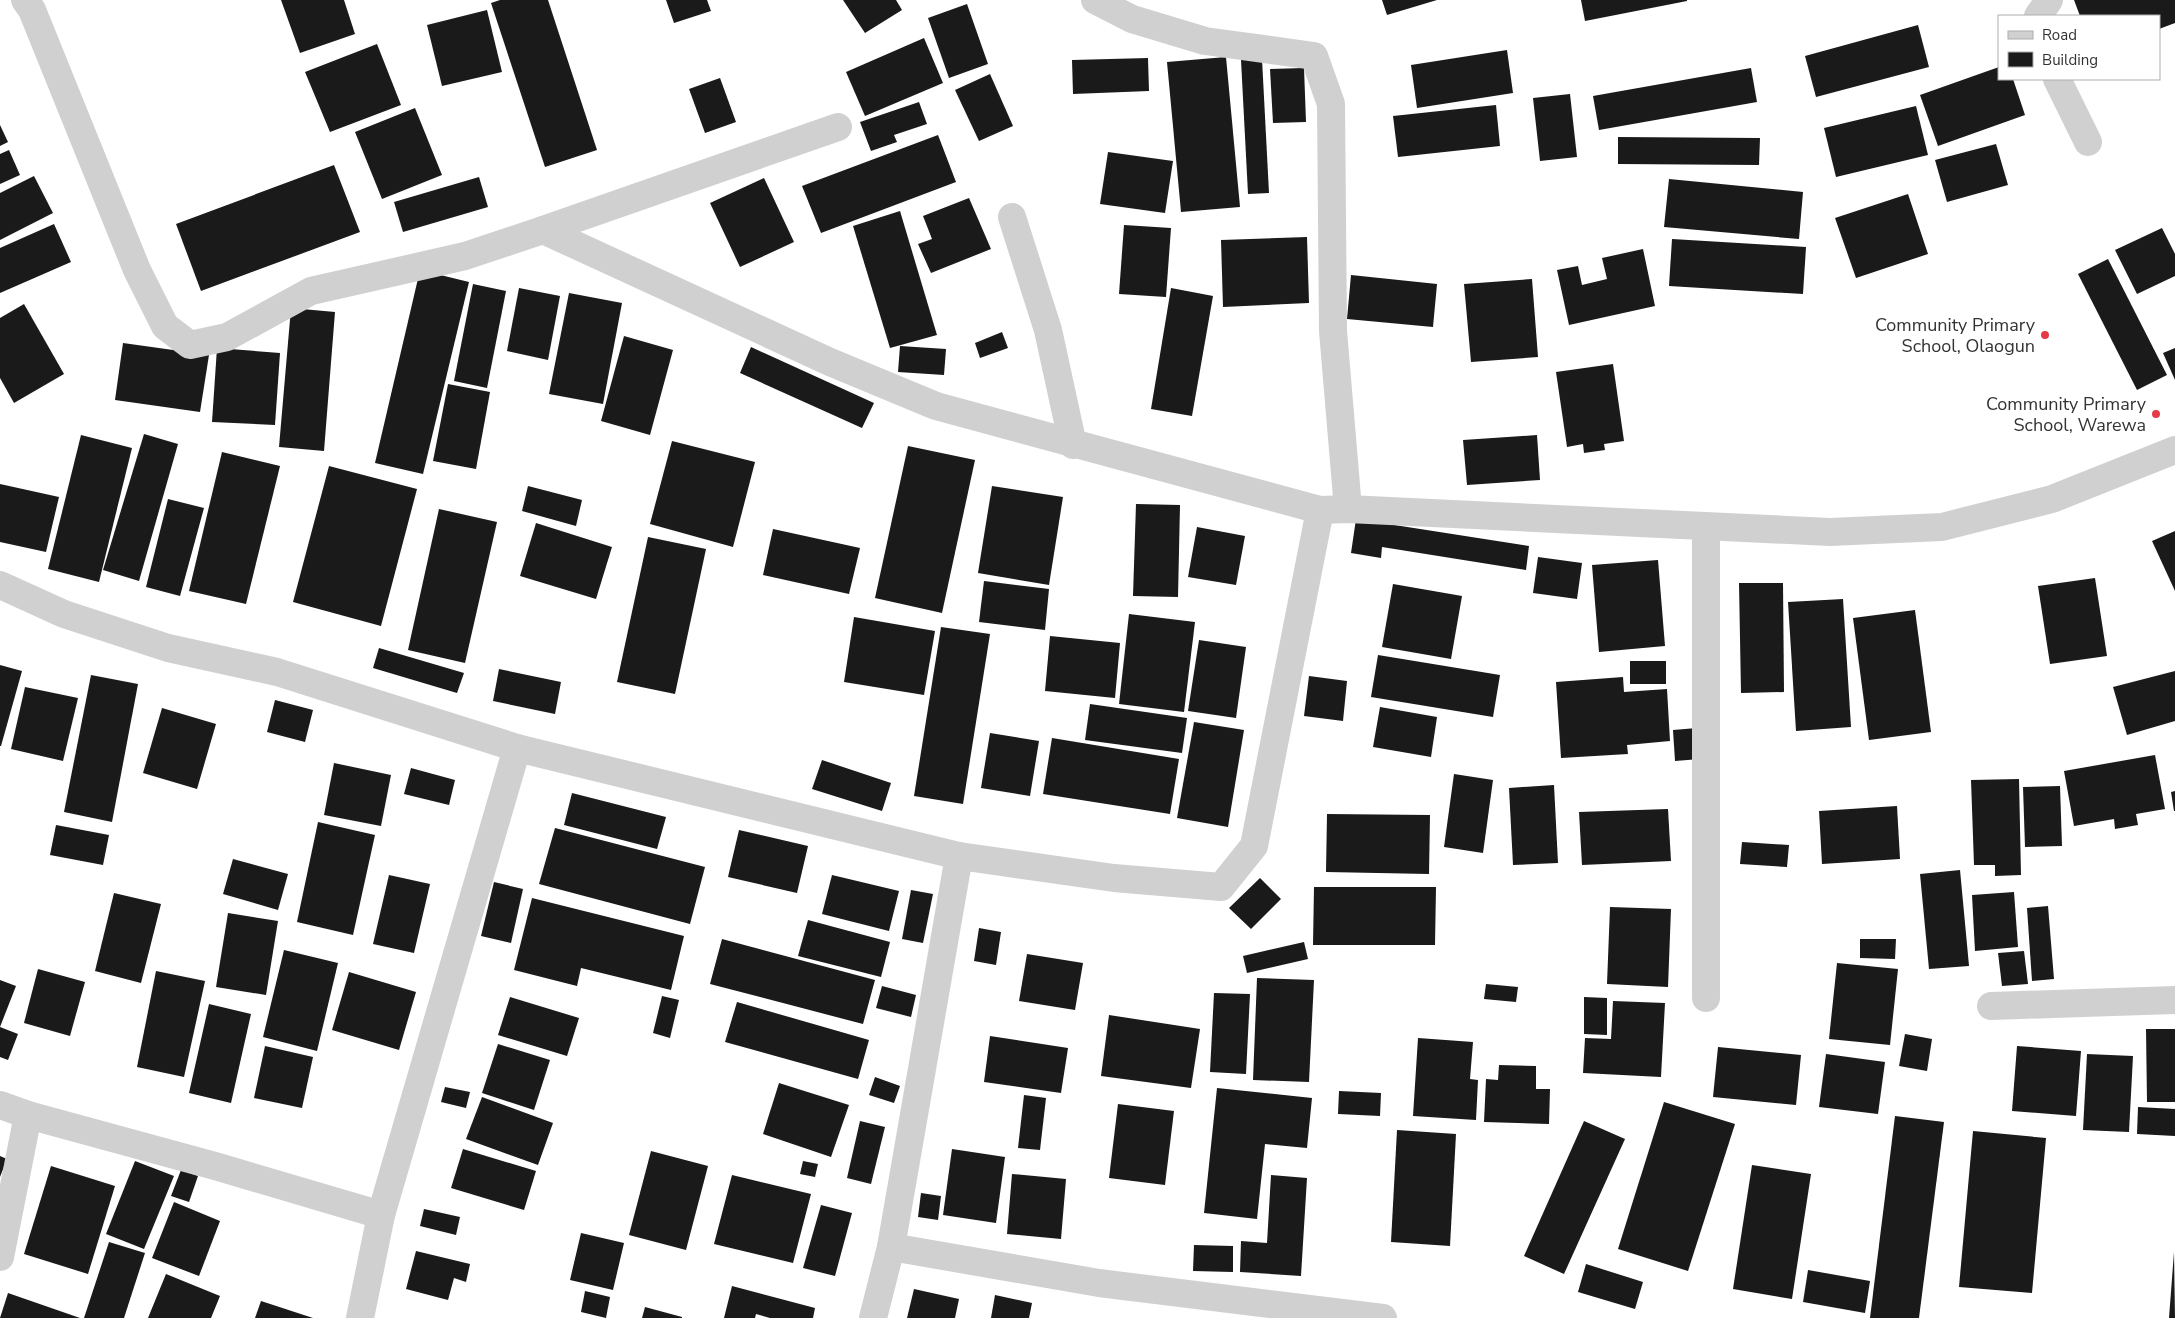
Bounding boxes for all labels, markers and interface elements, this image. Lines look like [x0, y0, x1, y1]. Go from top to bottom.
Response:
legend [1998, 15, 2160, 80]
text: Road [2042, 25, 2077, 45]
text: Building [2042, 50, 2098, 70]
place label: Community Primary School, Olaogun [1875, 313, 2036, 358]
marker: Community Primary School, Olaogun [2039, 329, 2051, 341]
place label: Community Primary School, Warewa [1986, 392, 2147, 437]
marker: Community Primary School, Warewa [2150, 408, 2162, 420]

